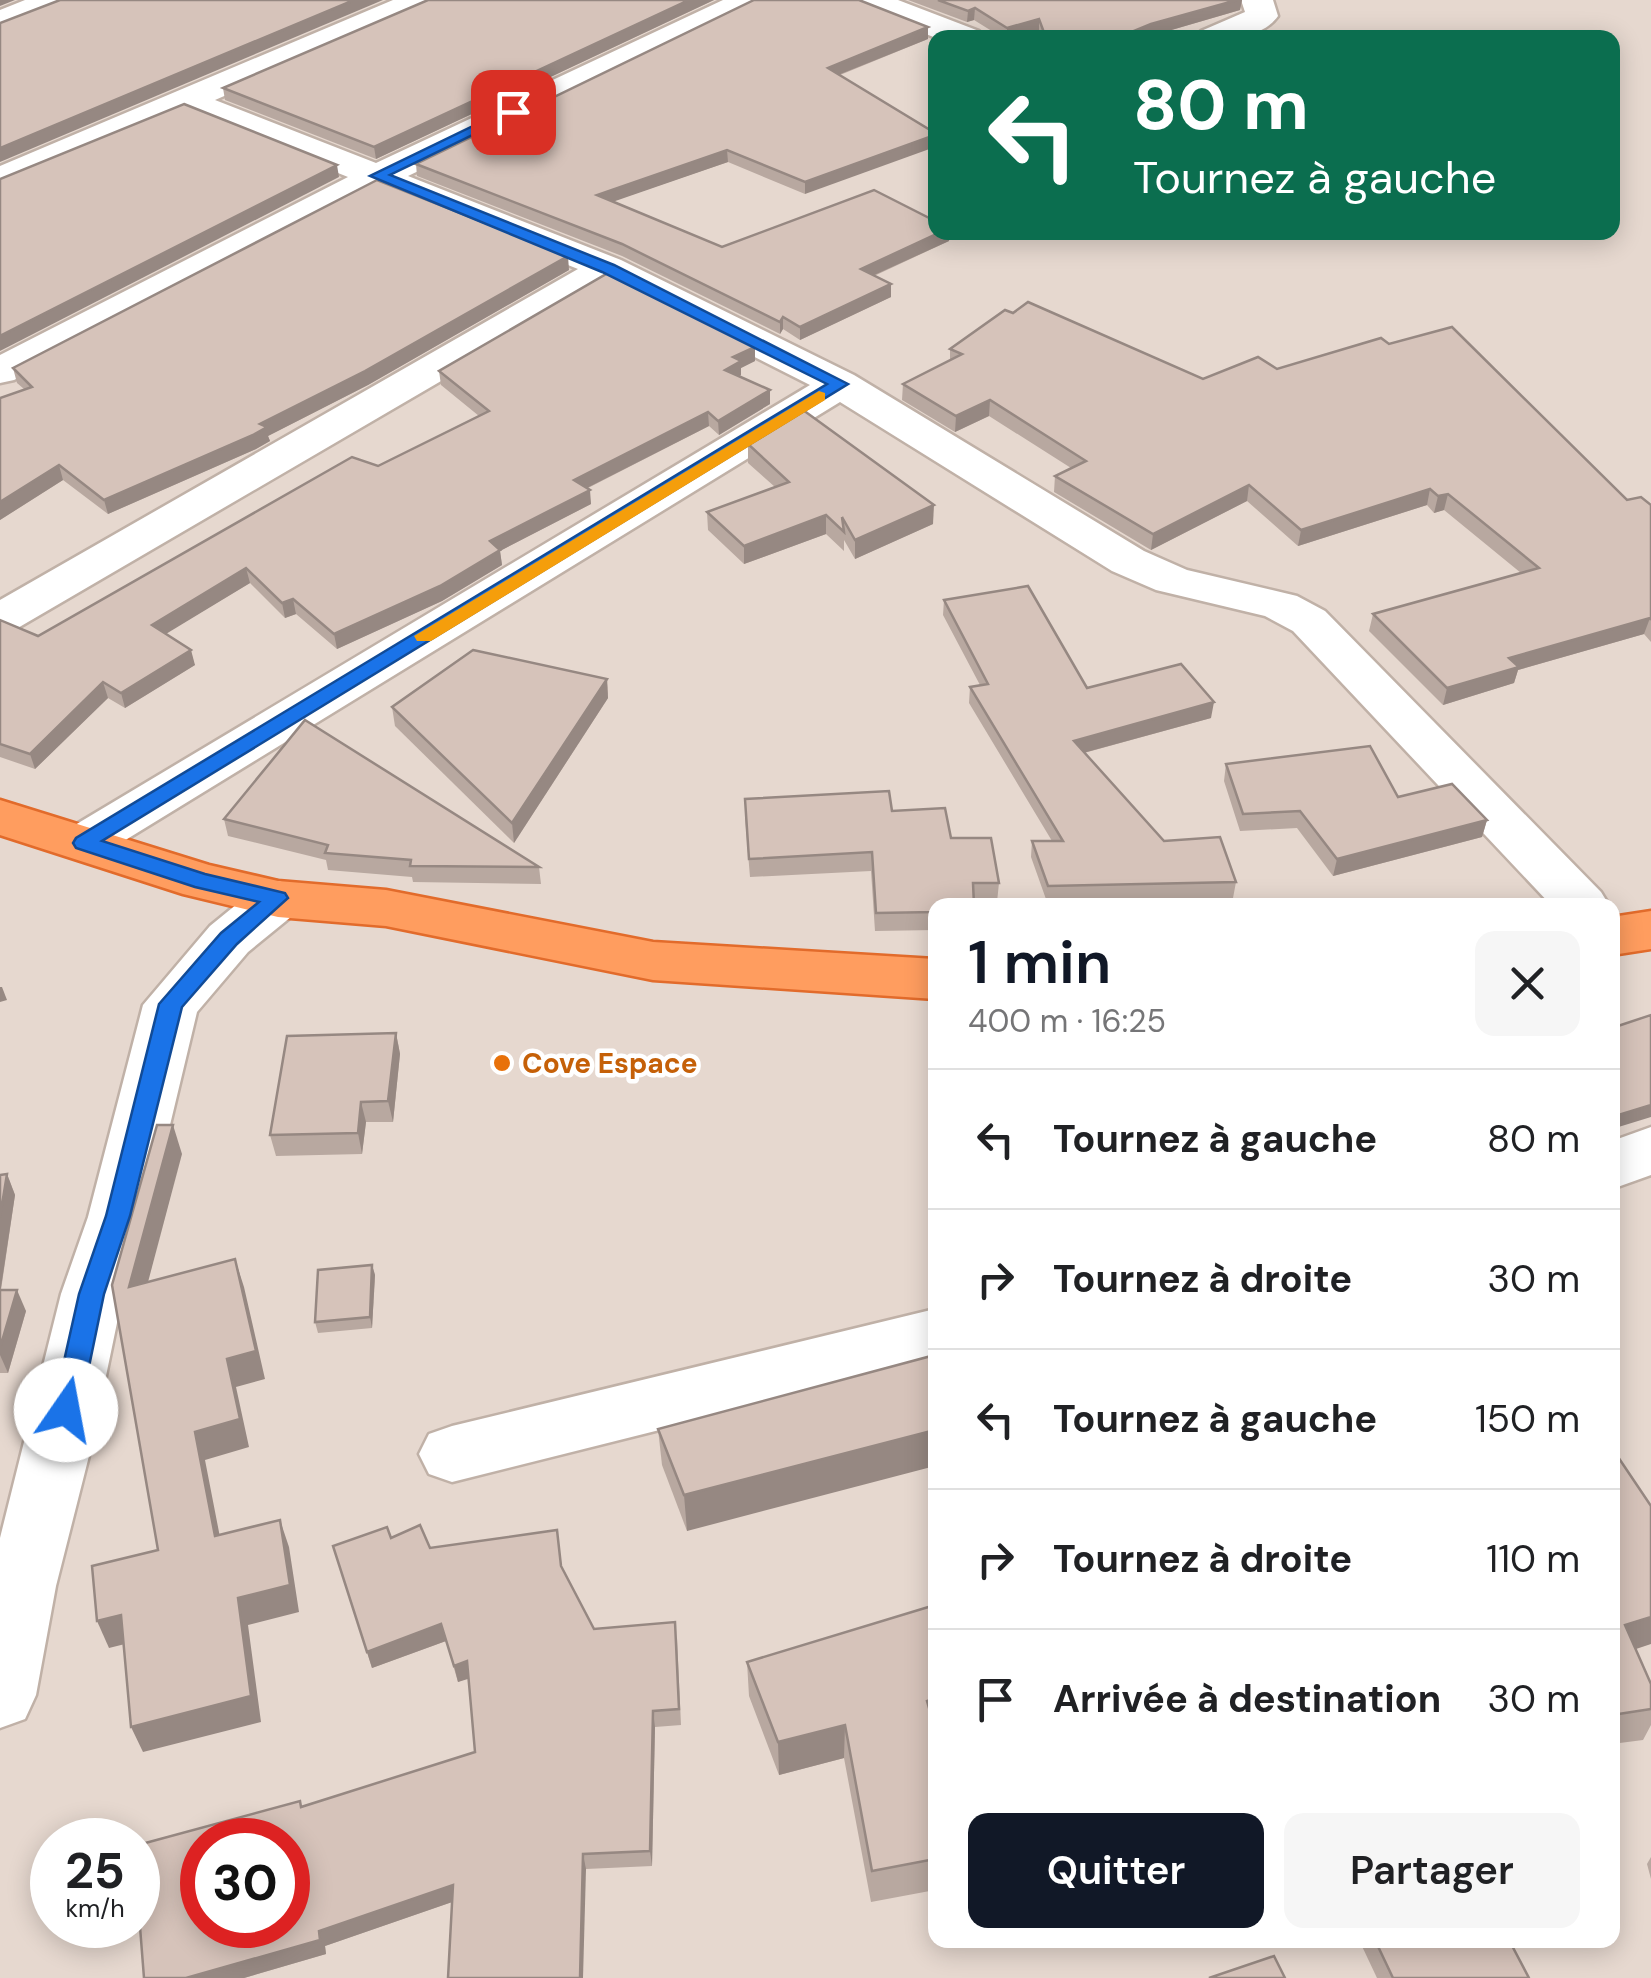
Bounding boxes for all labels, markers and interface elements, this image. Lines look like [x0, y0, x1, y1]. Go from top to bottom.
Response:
text: 80 m [1133, 60, 1309, 151]
pin [471, 70, 556, 155]
icon: left [968, 70, 1098, 200]
icon: arrive [486, 85, 541, 140]
text: Tournez à gauche [1133, 148, 1496, 207]
text: 1 min [968, 923, 1111, 1002]
button: close [1475, 931, 1580, 1036]
text: 400 m · 16:25 [968, 1000, 1166, 1042]
place label: Cove Espace [522, 1045, 698, 1082]
marker: Cove Espace [491, 1052, 513, 1074]
icon: left [968, 1112, 1023, 1167]
text: Tournez à gauche [1053, 1114, 1377, 1164]
text: 80 m [1487, 1114, 1580, 1164]
icon: right [968, 1252, 1023, 1307]
text: Tournez à droite [1053, 1254, 1352, 1304]
text: 30 m [1488, 1254, 1580, 1304]
position arrow [14, 1358, 118, 1462]
icon: left [968, 1392, 1023, 1447]
text: Tournez à gauche [1053, 1394, 1377, 1444]
text: 150 m [1475, 1394, 1580, 1444]
icon: right [968, 1532, 1023, 1587]
text: Tournez à droite [1053, 1534, 1352, 1584]
text: 110 m [1486, 1534, 1580, 1584]
icon: arrive [968, 1672, 1023, 1727]
text: Arrivée à destination [1053, 1674, 1441, 1724]
text: 30 m [1488, 1674, 1580, 1724]
button: Quitter [968, 1813, 1264, 1928]
button: Partager [1284, 1813, 1580, 1928]
speed limit sign: 30 [180, 1818, 310, 1948]
text: 25 [65, 1838, 125, 1904]
text: km/h [65, 1892, 125, 1925]

